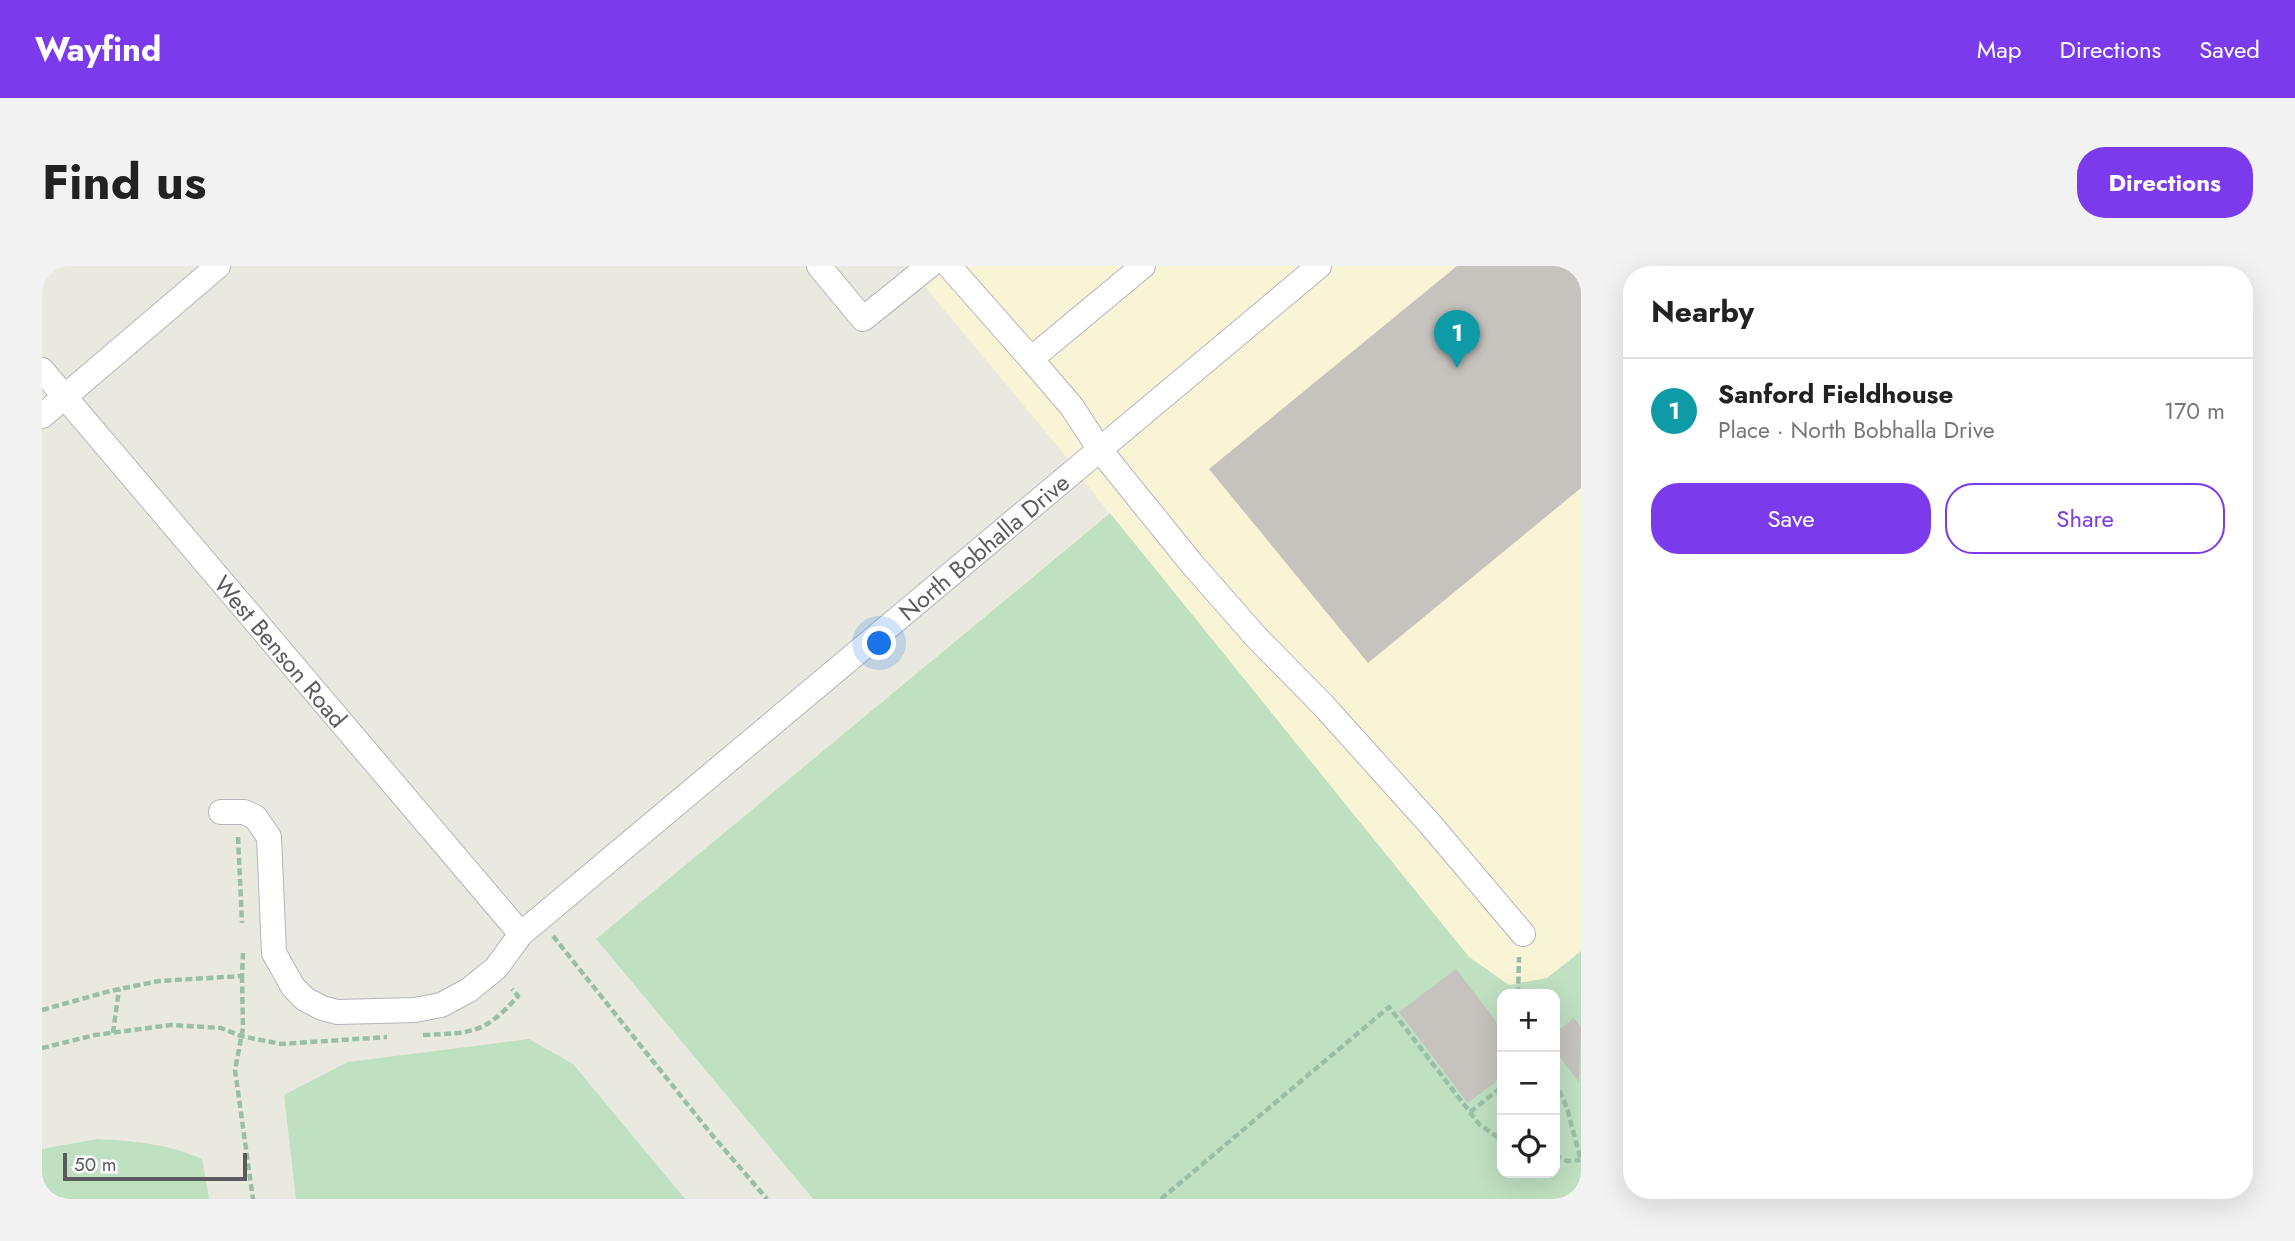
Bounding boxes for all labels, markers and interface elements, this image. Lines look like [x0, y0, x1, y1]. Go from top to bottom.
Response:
text: Wayfind [35, 26, 161, 73]
text: Map [1977, 32, 2022, 67]
text: Directions [2060, 32, 2161, 67]
text: Saved [2199, 32, 2260, 67]
text: Find us [42, 147, 206, 217]
button: Directions [2077, 147, 2253, 218]
text: Nearby [1651, 290, 1754, 333]
pin: 1 [1434, 310, 1480, 368]
text: Sanford Fieldhouse [1718, 375, 1953, 413]
text: 1 [1668, 394, 1680, 428]
text: 170 m [2164, 394, 2225, 428]
text: Place · North Bobhalla Drive [1718, 413, 1995, 447]
street label: North Bobhalla Drive [891, 465, 1077, 628]
button: Save [1651, 483, 1931, 554]
button: Share [1945, 483, 2225, 554]
street label: West Benson Road [206, 568, 356, 735]
your location [862, 626, 896, 660]
map controls [1497, 989, 1560, 1178]
button: + [1497, 989, 1560, 1052]
button: − [1497, 1052, 1560, 1115]
button: locate [1497, 1115, 1560, 1178]
scale bar [63, 1150, 247, 1182]
text: 50 m [74, 1151, 117, 1178]

